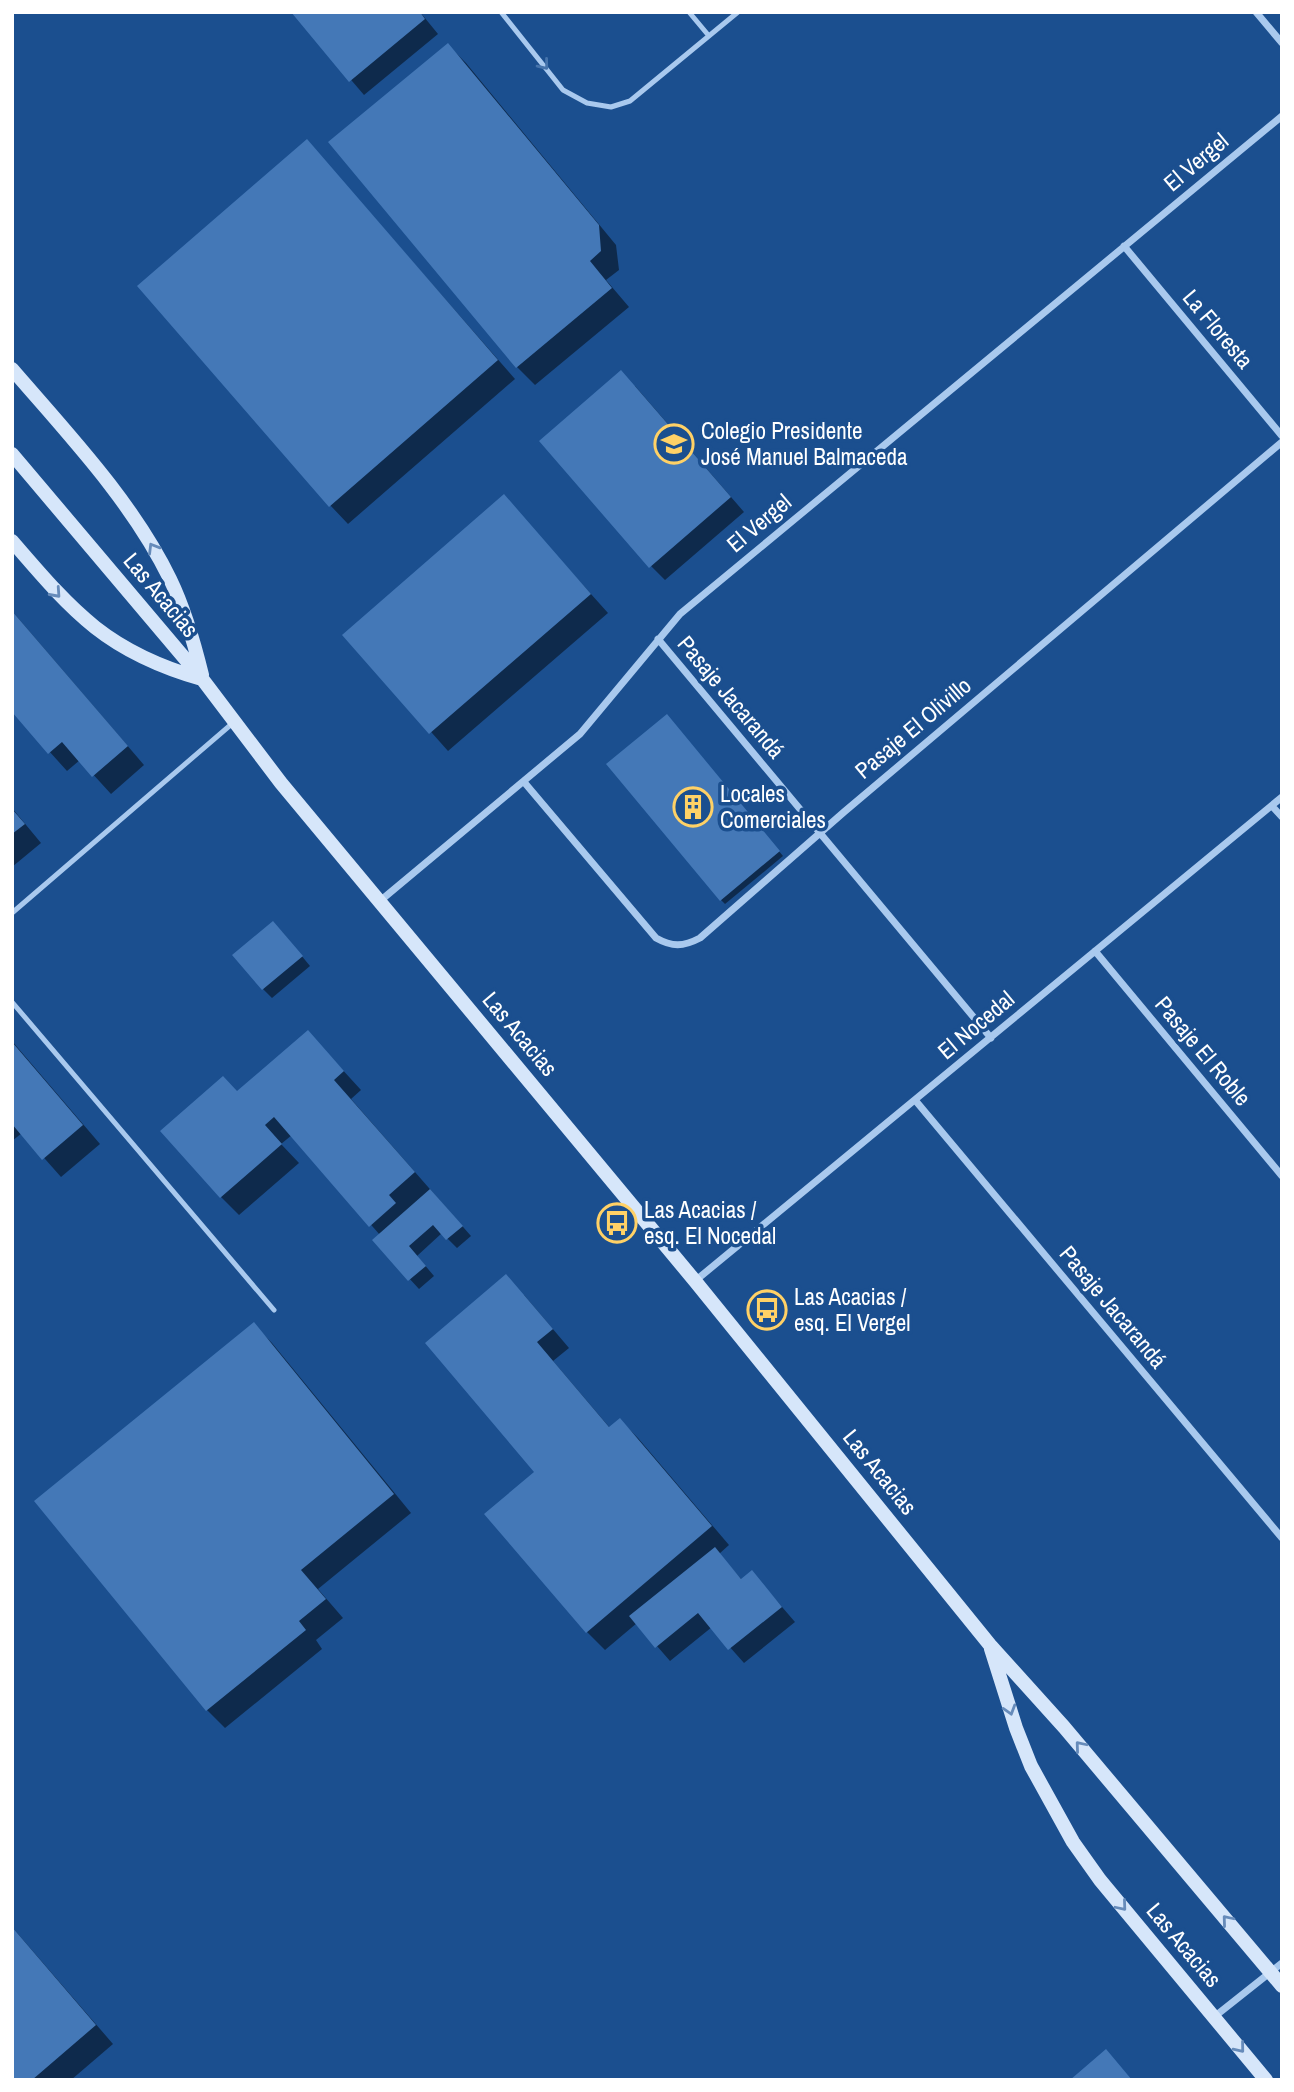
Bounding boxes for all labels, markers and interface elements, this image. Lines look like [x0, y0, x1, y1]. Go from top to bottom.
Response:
one-way arrow [536, 57, 548, 70]
street label: El Vergel [1157, 125, 1235, 198]
street label: La Floresta [1176, 283, 1261, 375]
place label: Colegio Presidente José Manuel Balmaceda [701, 415, 908, 472]
school or university icon: Colegio Presidente José Manuel Balmaceda [653, 423, 695, 465]
street label: El Vergel [720, 486, 798, 559]
one-way arrow [148, 543, 161, 556]
street label: Las Acacias [117, 546, 206, 644]
one-way arrow [48, 584, 61, 597]
street label: Pasaje Jacarandá [671, 629, 792, 765]
street label: Pasaje El Olivillo [848, 670, 977, 785]
place label: Locales Comerciales [720, 778, 826, 835]
building icon: Locales Comerciales [672, 786, 714, 828]
street label: El Nocedal [931, 983, 1021, 1066]
street label: Las Acacias [476, 985, 565, 1083]
street label: Pasaje El Roble [1148, 989, 1258, 1112]
place label: Las Acacias / esq. El Nocedal [644, 1194, 776, 1251]
bus stop icon: Las Acacias / esq. El Nocedal [596, 1202, 638, 1244]
street label: Pasaje Jacarandá [1053, 1239, 1174, 1375]
place label: Las Acacias / esq. El Vergel [794, 1281, 910, 1338]
bus stop icon: Las Acacias / esq. El Vergel [746, 1289, 788, 1331]
street label: Las Acacias [836, 1422, 924, 1521]
one-way arrow [1002, 1704, 1017, 1716]
one-way arrow [1076, 1741, 1088, 1754]
street label: Las Acacias [1140, 1896, 1229, 1994]
one-way arrow [1114, 1898, 1126, 1911]
one-way arrow [1223, 1915, 1235, 1928]
one-way arrow [1232, 2040, 1244, 2053]

